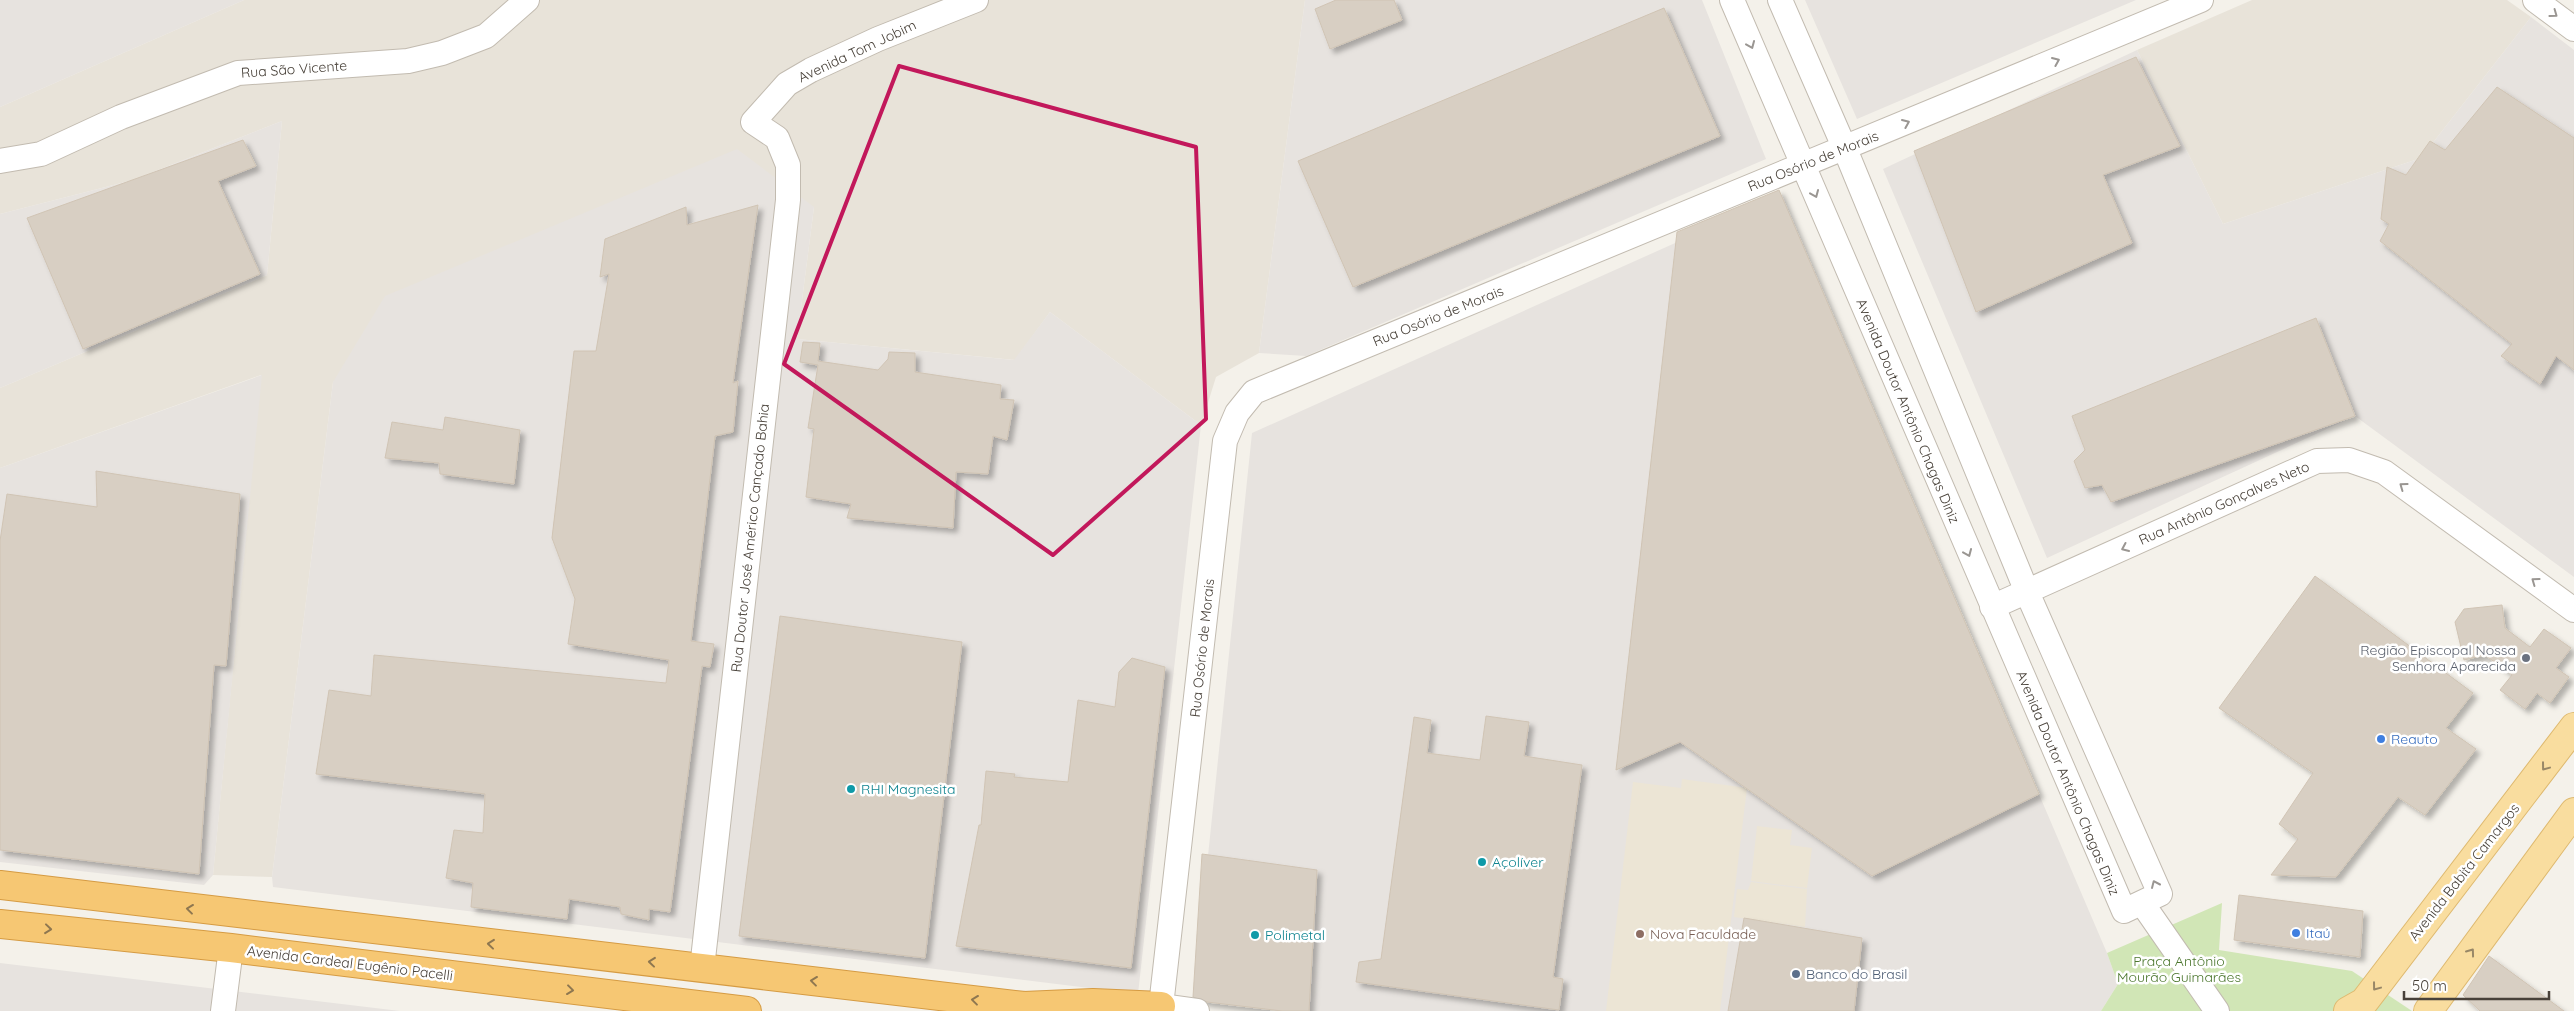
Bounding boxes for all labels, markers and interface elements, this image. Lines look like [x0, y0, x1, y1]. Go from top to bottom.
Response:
one-way arrow [2548, 9, 2557, 17]
street label: Avenida Tom Jobim [795, 16, 919, 86]
one-way arrow [1744, 40, 1755, 49]
street label: Rua São Vicente [240, 56, 348, 82]
one-way arrow [2051, 56, 2060, 67]
one-way arrow [1901, 119, 1910, 129]
street label: Rua Osório de Morais [1745, 127, 1881, 195]
one-way arrow [1809, 189, 1820, 198]
street label: Rua Osório de Morais [1370, 282, 1506, 350]
street label: Avenida Doutor Antônio Chagas Diniz [1852, 296, 1964, 526]
street label: Rua Doutor José Américo Cançado Bahia [727, 403, 773, 673]
street label: Rua Antônio Gonçalves Neto [2136, 457, 2312, 549]
one-way arrow [2400, 483, 2409, 491]
one-way arrow [2121, 542, 2130, 552]
one-way arrow [1962, 548, 1973, 557]
street label: Rua Osório de Morais [1186, 578, 1218, 718]
one-way arrow [2531, 578, 2540, 587]
place label: Região Episcopal Nossa Senhora Aparecida [2360, 641, 2516, 675]
marker: Região Episcopal Nossa Senhora Aparecida [2520, 652, 2532, 664]
street label: Avenida Doutor Antônio Chagas Diniz [2012, 668, 2124, 898]
place label: Reauto [2391, 730, 2438, 748]
marker: Reauto [2375, 733, 2387, 745]
one-way arrow [2542, 761, 2551, 771]
place label: RHI Magnesita [861, 780, 955, 798]
marker: RHI Magnesita [845, 783, 857, 795]
street label: Avenida Babita Camargos [2405, 800, 2523, 944]
place label: Açolíver [1492, 853, 1544, 871]
marker: Açolíver [1476, 856, 1488, 868]
one-way arrow [2151, 880, 2162, 889]
one-way arrow [185, 904, 193, 915]
one-way arrow [45, 923, 53, 934]
place label: Itaú [2306, 924, 2331, 942]
place label: Nova Faculdade [1650, 925, 1756, 943]
place label: Polimetal [1265, 926, 1325, 944]
marker: Itaú [2290, 927, 2302, 939]
marker: Nova Faculdade [1634, 928, 1646, 940]
marker: Polimetal [1249, 929, 1261, 941]
one-way arrow [487, 939, 495, 950]
street label: Avenida Cardeal Eugênio Pacelli [246, 941, 454, 985]
one-way arrow [2466, 949, 2474, 958]
park label: Praça Antônio Mourão Guimarães [2117, 952, 2241, 986]
one-way arrow [648, 957, 656, 968]
place label: Banco do Brasil [1806, 965, 1908, 983]
marker: Banco do Brasil [1790, 968, 1802, 980]
scale bar [2404, 968, 2549, 1000]
one-way arrow [810, 976, 818, 987]
text: 50 m [2412, 976, 2447, 995]
one-way arrow [2373, 981, 2382, 991]
one-way arrow [567, 984, 575, 995]
one-way arrow [971, 995, 979, 1006]

